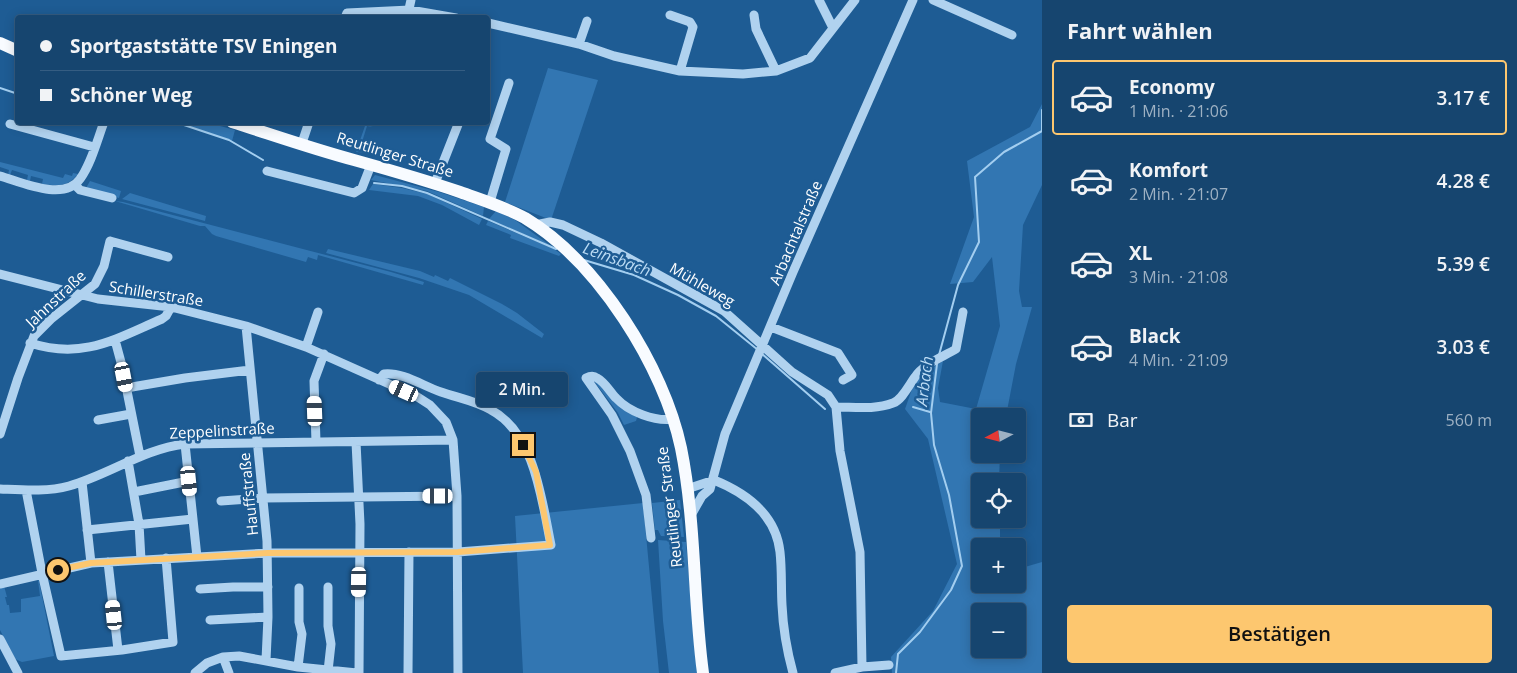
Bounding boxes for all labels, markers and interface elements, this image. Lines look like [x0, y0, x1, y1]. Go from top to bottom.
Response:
text: Fahrt wählen [1067, 15, 1213, 45]
text: Sportgaststätte TSV Eningen [70, 33, 337, 59]
text: Economy [1129, 74, 1215, 100]
icon: car [1069, 75, 1114, 120]
text: Schöner Weg [70, 82, 192, 108]
text: 3.17 € [1436, 85, 1490, 111]
text: 1 Min. · 21:06 [1129, 100, 1228, 122]
street label: Reutlinger Straße [334, 127, 456, 181]
text: Komfort [1129, 157, 1208, 183]
icon: car [1069, 158, 1114, 203]
text: 4.28 € [1436, 168, 1490, 194]
street label: Arbachtalstraße [764, 177, 826, 288]
text: 2 Min. · 21:07 [1129, 183, 1228, 205]
water label: Leinsbach [580, 237, 654, 281]
text: XL [1129, 240, 1152, 266]
icon: car [1069, 241, 1114, 286]
text: 5.39 € [1436, 251, 1490, 277]
street label: Mühleweg [666, 257, 739, 311]
street label: Jahnstraße [19, 265, 90, 333]
text: 3 Min. · 21:08 [1129, 266, 1228, 288]
street label: Schillerstraße [108, 276, 205, 310]
text: Black [1129, 323, 1181, 349]
icon: car [1069, 324, 1114, 369]
text: 3.03 € [1436, 334, 1490, 360]
text: 4 Min. · 21:09 [1129, 349, 1228, 371]
water label: Arbach [910, 355, 938, 408]
car [113, 361, 134, 393]
callout: 2 Min. [477, 372, 569, 408]
car [387, 378, 420, 404]
text: 2 Min. [498, 378, 546, 400]
car [306, 396, 323, 426]
icon: cash [1067, 406, 1095, 434]
text: Bar [1107, 407, 1138, 433]
north arrow [971, 408, 1026, 462]
map controls [971, 408, 1026, 658]
text: 560 m [1446, 409, 1492, 431]
street label: Zeppelinstraße [169, 417, 275, 443]
route end [512, 434, 534, 456]
street label: Reutlinger Straße [652, 446, 686, 569]
street label: Hauffstraße [234, 452, 262, 537]
car [179, 465, 198, 497]
button: locate [971, 473, 1026, 528]
car [423, 489, 453, 504]
button: + [971, 538, 1026, 593]
route start [47, 559, 69, 581]
car [351, 567, 366, 597]
car [104, 599, 123, 631]
button: − [971, 603, 1026, 658]
button: Bestätigen [1067, 605, 1492, 663]

